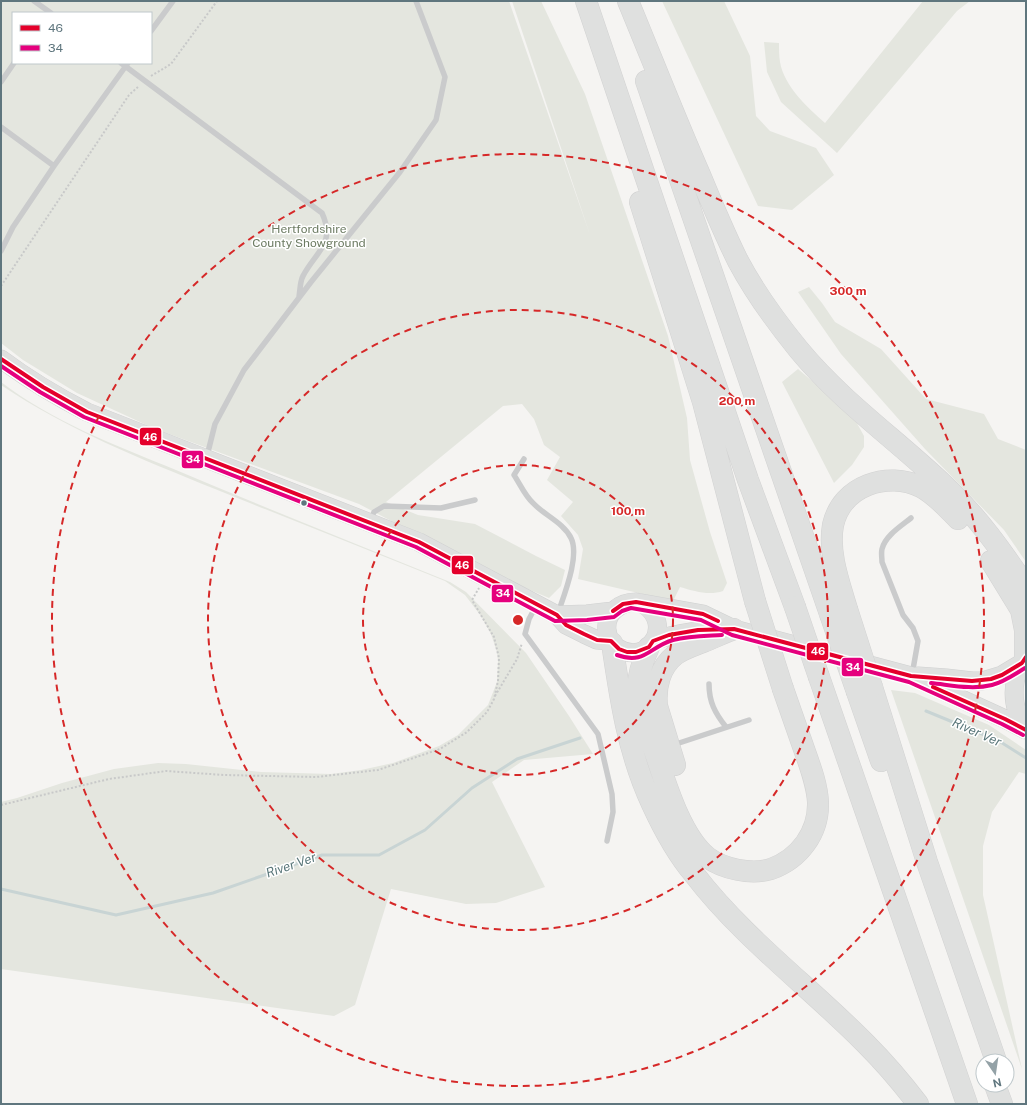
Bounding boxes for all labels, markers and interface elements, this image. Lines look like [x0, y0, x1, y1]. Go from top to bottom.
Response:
legend [12, 12, 152, 64]
text: 46 [48, 21, 63, 35]
text: 34 [48, 41, 64, 55]
park label: Hertfordshire County Showground [252, 222, 366, 250]
text: 300 m [830, 284, 867, 298]
text: 200 m [719, 394, 755, 408]
line badge: 46 [139, 427, 162, 446]
text: 46 [143, 431, 157, 443]
line badge: 34 [181, 450, 204, 469]
text: 34 [186, 453, 200, 465]
unlabelled marker [299, 498, 309, 508]
text: 100 m [611, 504, 645, 518]
line badge: 46 [451, 555, 474, 575]
text: 46 [455, 559, 469, 571]
line badge: 34 [491, 584, 514, 603]
text: 34 [496, 587, 510, 599]
centre of rings [511, 613, 525, 627]
line badge: 46 [806, 642, 829, 661]
text: 46 [811, 645, 825, 657]
line badge: 34 [841, 657, 864, 677]
text: 34 [846, 661, 860, 673]
water label: River Ver [950, 715, 1004, 750]
water label: River Ver [264, 849, 318, 881]
north arrow [975, 1053, 1015, 1093]
text: N [992, 1076, 1003, 1090]

